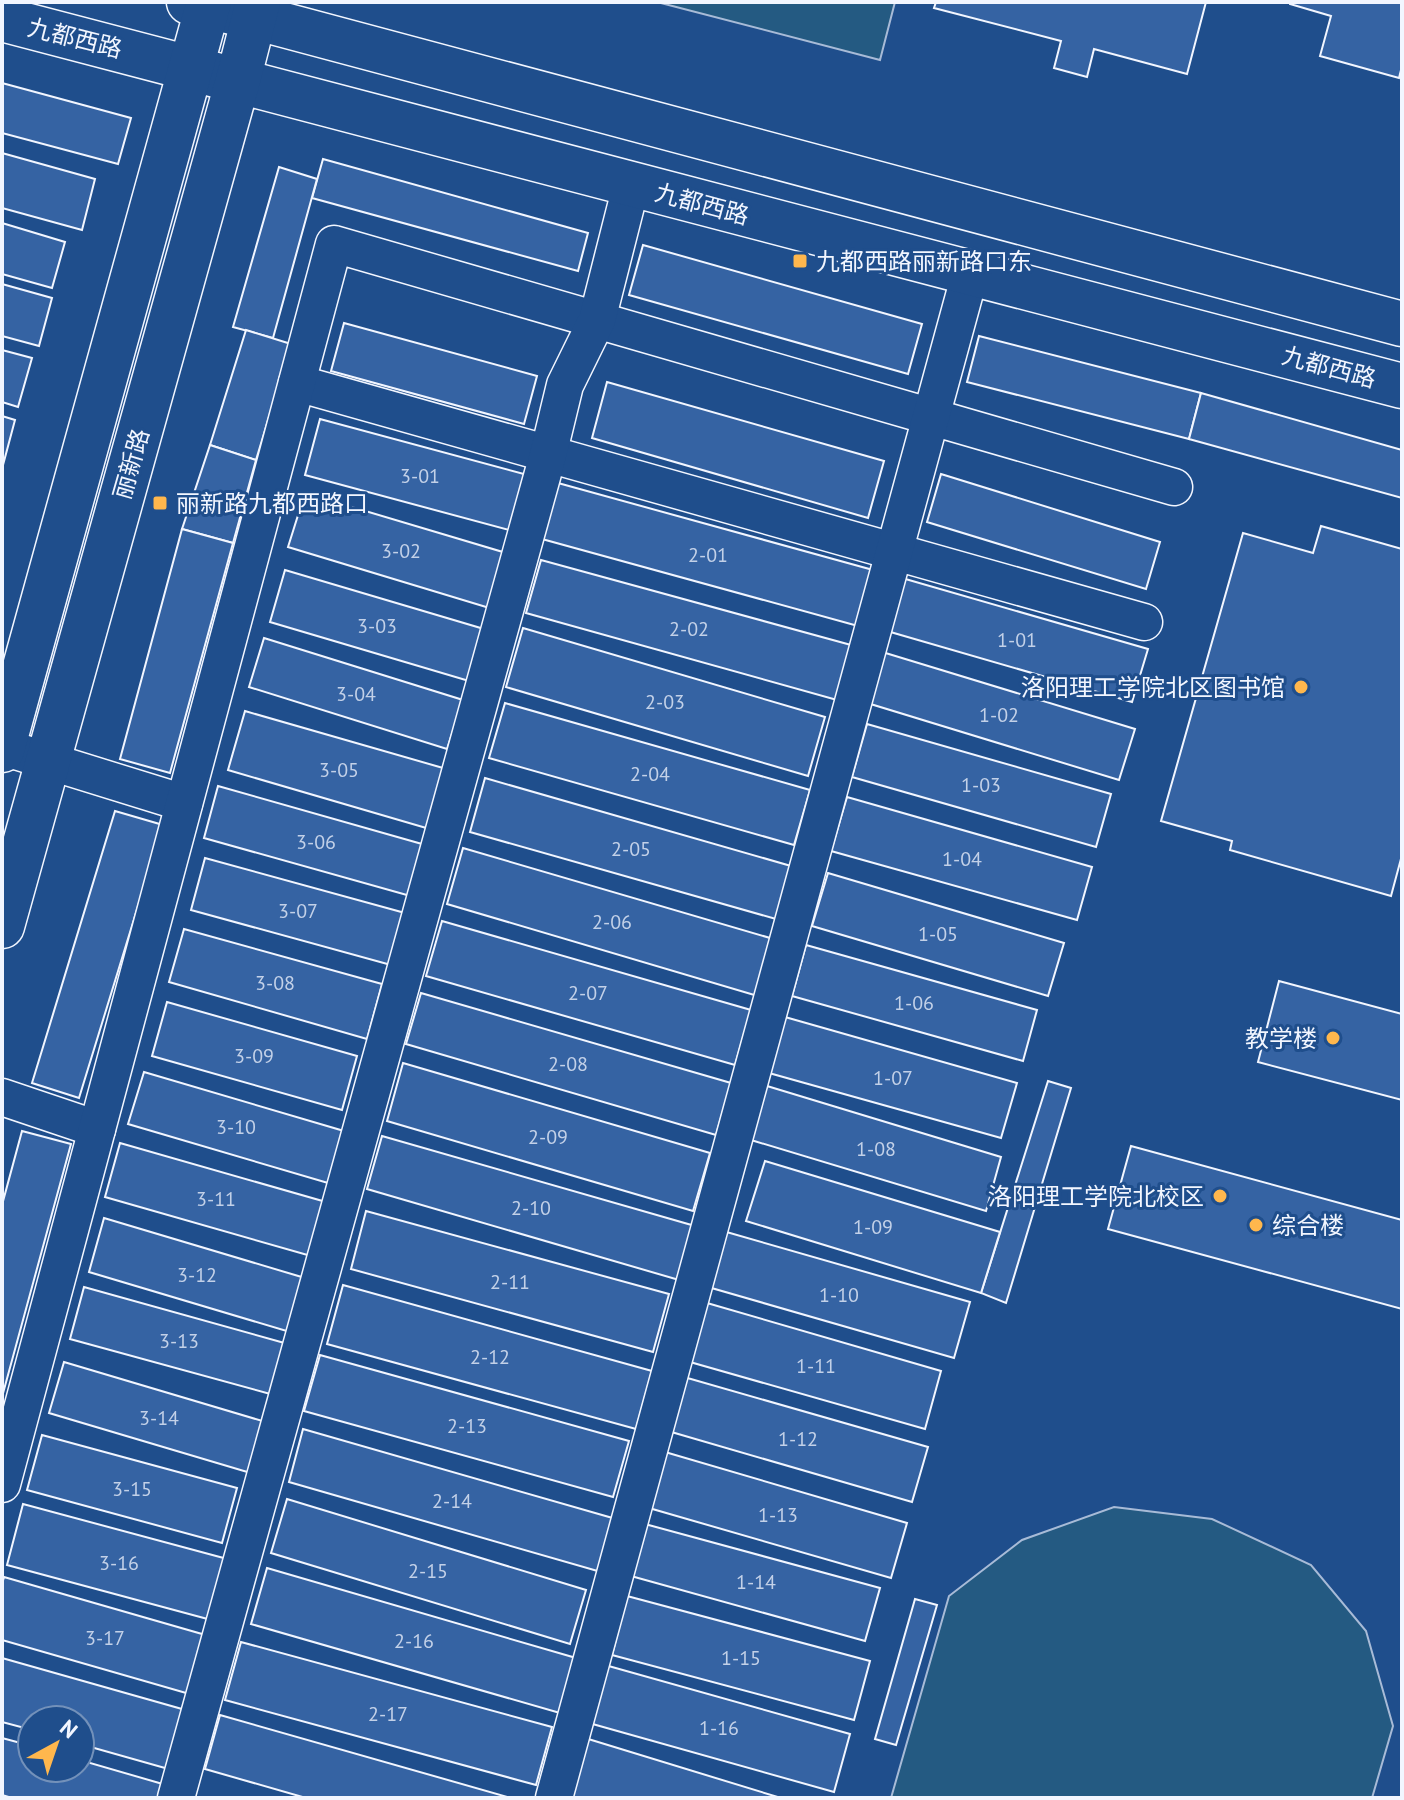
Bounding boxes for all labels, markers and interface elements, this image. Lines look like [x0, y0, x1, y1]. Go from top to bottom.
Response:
street label: 九都西路 [25, 11, 125, 65]
street label: 九都西路 [652, 177, 752, 231]
place label: 九都西路丽新路口东 [816, 246, 1032, 277]
marker: 九都西路丽新路口东 [791, 252, 809, 270]
street label: 九都西路 [1279, 340, 1379, 394]
street label: 丽新路 [106, 425, 156, 503]
house number: 3-01 [400, 463, 440, 489]
place label: 丽新路九都西路口 [176, 488, 368, 519]
marker: 丽新路九都西路口 [151, 494, 169, 512]
house number: 3-02 [381, 538, 421, 564]
house number: 2-01 [688, 542, 728, 568]
house number: 3-03 [357, 613, 397, 639]
house number: 2-02 [669, 616, 709, 642]
house number: 1-01 [997, 627, 1037, 653]
place label: 洛阳理工学院北区图书馆 [1021, 672, 1285, 703]
marker: 洛阳理工学院北区图书馆 [1292, 678, 1310, 696]
house number: 3-04 [336, 681, 376, 707]
house number: 2-03 [645, 689, 685, 715]
house number: 1-02 [979, 702, 1019, 728]
house number: 3-05 [319, 757, 359, 783]
house number: 2-04 [630, 761, 670, 787]
house number: 1-03 [961, 772, 1001, 798]
house number: 3-06 [296, 829, 336, 855]
house number: 2-05 [611, 836, 651, 862]
house number: 1-04 [942, 846, 982, 872]
house number: 3-07 [278, 898, 318, 924]
house number: 2-06 [592, 909, 632, 935]
house number: 1-05 [918, 921, 958, 947]
house number: 3-08 [255, 970, 295, 996]
house number: 2-07 [568, 980, 608, 1006]
house number: 1-06 [894, 990, 934, 1016]
place label: 教学楼 [1245, 1023, 1317, 1054]
marker: 教学楼 [1324, 1029, 1342, 1047]
house number: 3-09 [234, 1043, 274, 1069]
house number: 2-08 [548, 1051, 588, 1077]
house number: 1-07 [873, 1065, 913, 1091]
house number: 3-10 [216, 1114, 256, 1140]
house number: 2-09 [528, 1124, 568, 1150]
house number: 1-08 [856, 1136, 896, 1162]
place label: 洛阳理工学院北校区 [988, 1181, 1204, 1212]
house number: 3-11 [196, 1186, 236, 1212]
marker: 洛阳理工学院北校区 [1211, 1187, 1229, 1205]
house number: 2-10 [511, 1195, 551, 1221]
place label: 综合楼 [1272, 1210, 1344, 1241]
house number: 1-09 [853, 1214, 893, 1240]
marker: 综合楼 [1247, 1216, 1265, 1234]
house number: 3-12 [177, 1262, 217, 1288]
house number: 2-11 [490, 1269, 530, 1295]
house number: 1-10 [819, 1282, 859, 1308]
house number: 3-13 [159, 1328, 199, 1354]
house number: 2-12 [470, 1344, 510, 1370]
house number: 1-11 [796, 1353, 836, 1379]
house number: 3-14 [139, 1405, 179, 1431]
house number: 2-13 [447, 1413, 487, 1439]
house number: 1-12 [778, 1426, 818, 1452]
house number: 3-15 [112, 1476, 152, 1502]
house number: 2-14 [432, 1488, 472, 1514]
house number: 1-13 [758, 1502, 798, 1528]
house number: 3-16 [99, 1550, 139, 1576]
house number: 2-15 [408, 1558, 448, 1584]
house number: 1-14 [736, 1569, 776, 1595]
house number: 3-17 [85, 1625, 125, 1651]
house number: 2-16 [394, 1628, 434, 1654]
house number: 1-15 [721, 1645, 761, 1671]
house number: 2-17 [368, 1701, 408, 1727]
north arrow [16, 1704, 96, 1784]
text: N [54, 1713, 83, 1744]
house number: 1-16 [699, 1715, 739, 1741]

